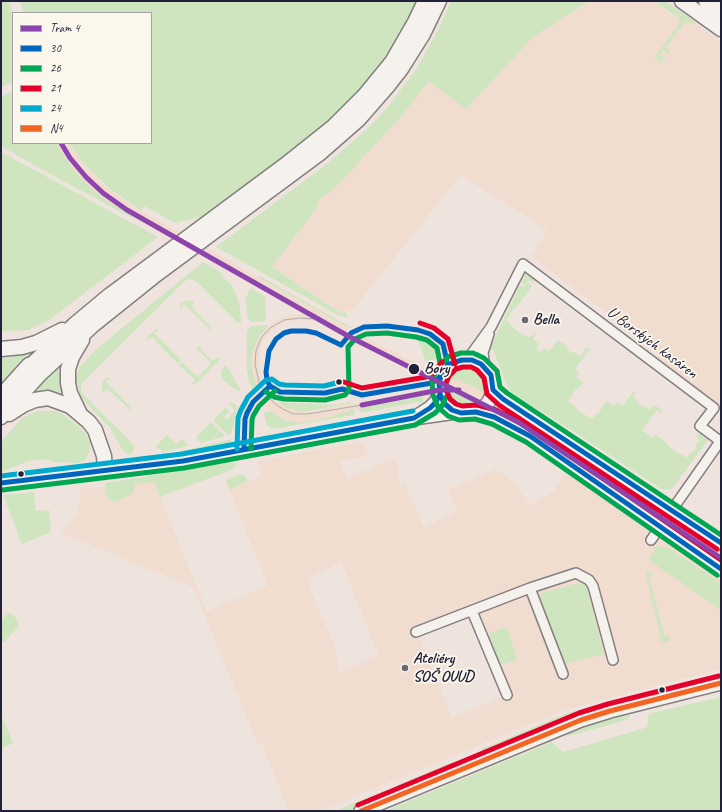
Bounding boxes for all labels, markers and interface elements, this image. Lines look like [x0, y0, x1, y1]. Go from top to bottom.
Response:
legend [12, 12, 152, 144]
text: Tram 4 [50, 20, 80, 36]
text: 30 [50, 40, 61, 56]
text: 26 [50, 60, 61, 76]
text: 21 [50, 80, 61, 96]
text: 24 [50, 100, 61, 116]
text: N4 [50, 120, 63, 136]
street label: U Borských kasáren [603, 303, 701, 383]
place label: Bella [533, 310, 559, 330]
marker: Bella [520, 315, 530, 325]
place label: Bory [424, 359, 449, 379]
marker: Bory [407, 362, 421, 376]
unlabelled marker [334, 377, 344, 387]
unlabelled marker [16, 469, 26, 479]
place label: Ateliéry SOŠ OUUD [413, 649, 474, 687]
marker: Ateliéry SOŠ OUUD [400, 663, 410, 673]
unlabelled marker [657, 685, 667, 695]

